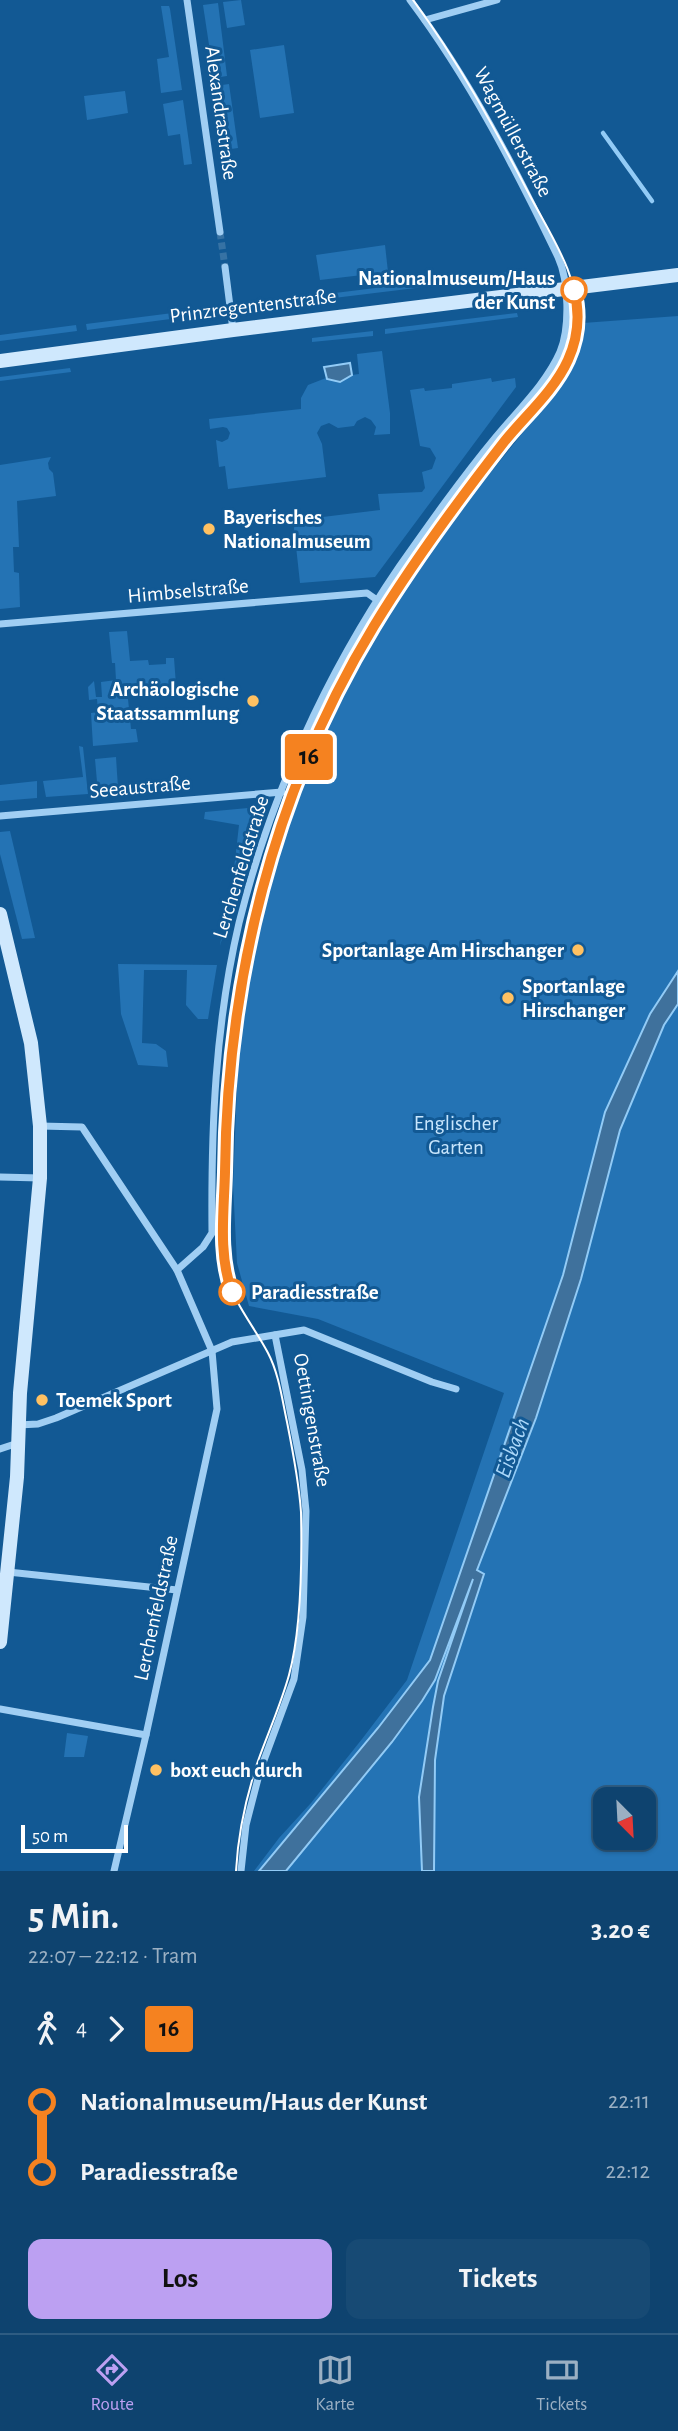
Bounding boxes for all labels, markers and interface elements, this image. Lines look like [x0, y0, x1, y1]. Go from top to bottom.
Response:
street label: Alexandrastraße [201, 45, 241, 181]
street label: Wagmüllerstraße [470, 64, 556, 200]
place label: Nationalmuseum/Haus der Kunst [358, 268, 555, 313]
marker: Nationalmuseum/Haus der Kunst [561, 277, 587, 303]
street label: Prinzregentenstraße [168, 285, 338, 327]
place label: Bayerisches Nationalmuseum [223, 507, 371, 552]
marker: Bayerisches Nationalmuseum [201, 521, 217, 537]
street label: Himbselstraße [126, 575, 250, 607]
place label: Archäologische Staatssammlung [96, 679, 239, 724]
marker: Archäologische Staatssammlung [245, 693, 261, 709]
line badge: 16 [278, 734, 340, 780]
text: 16 [299, 745, 319, 769]
street label: Seeaustraße [89, 772, 191, 802]
street label: Lerchenfeldstraße [209, 793, 273, 941]
place label: Sportanlage Am Hirschanger [322, 940, 565, 961]
marker: Sportanlage Am Hirschanger [570, 942, 586, 958]
place label: Sportanlage Hirschanger [522, 976, 626, 1021]
marker: Sportanlage Hirschanger [500, 990, 516, 1006]
park label: Englischer Garten [414, 1113, 498, 1158]
marker: Paradiesstraße [219, 1279, 245, 1305]
place label: Paradiesstraße [251, 1282, 379, 1303]
street label: Oettingenstraße [290, 1352, 334, 1488]
place label: Toemek Sport [56, 1390, 172, 1411]
marker: Toemek Sport [34, 1392, 50, 1408]
water label: Eisbach [492, 1415, 534, 1481]
street label: Lerchenfeldstraße [130, 1533, 182, 1683]
place label: boxt euch durch [170, 1760, 303, 1781]
marker: boxt euch durch [148, 1762, 164, 1778]
north arrow [593, 1787, 656, 1850]
map controls [593, 1787, 656, 1850]
scale bar [21, 1822, 128, 1854]
text: 50 m [32, 1827, 68, 1846]
text: 5 Min. [28, 1898, 119, 1936]
text: 3.20 € [591, 1917, 650, 1943]
text: 22:07 – 22:12 · Tram [28, 1945, 198, 1968]
icon: walk [28, 2010, 66, 2048]
icon: forward [97, 2010, 135, 2048]
text: 4 [76, 2017, 87, 2040]
text: 16 [159, 2017, 179, 2041]
text: Nationalmuseum/Haus der Kunst [80, 2089, 427, 2115]
text: 22:11 [608, 2090, 650, 2113]
text: Paradiesstraße [80, 2159, 238, 2185]
text: 22:12 [605, 2160, 650, 2183]
button: Los [28, 2239, 332, 2319]
button: Tickets [346, 2239, 650, 2319]
tab: Route [91, 2351, 134, 2416]
tab: Karte [315, 2351, 355, 2416]
tab: Tickets [536, 2351, 587, 2416]

